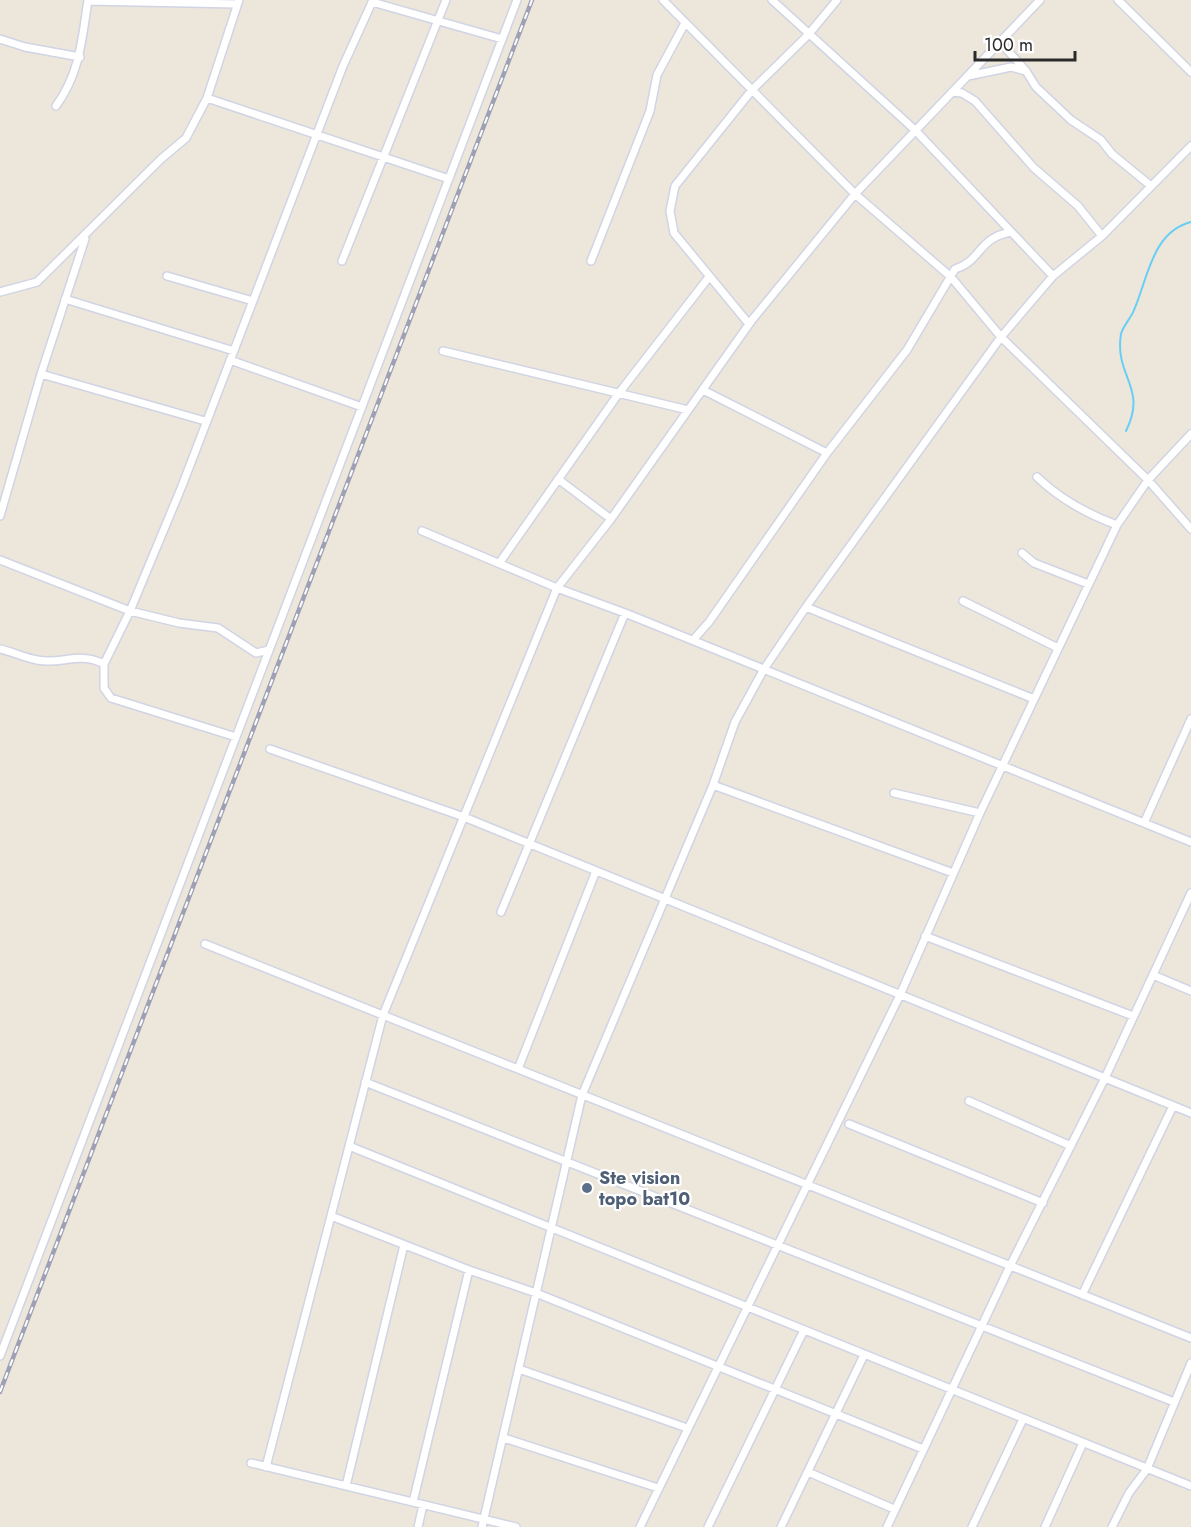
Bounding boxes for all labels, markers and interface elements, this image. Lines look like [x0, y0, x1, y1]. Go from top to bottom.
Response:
scale bar [975, 24, 1076, 62]
text: 100 m [984, 32, 1033, 58]
place label: Ste vision topo bat10 [599, 1165, 690, 1212]
marker: Ste vision topo bat10 [580, 1181, 594, 1195]

